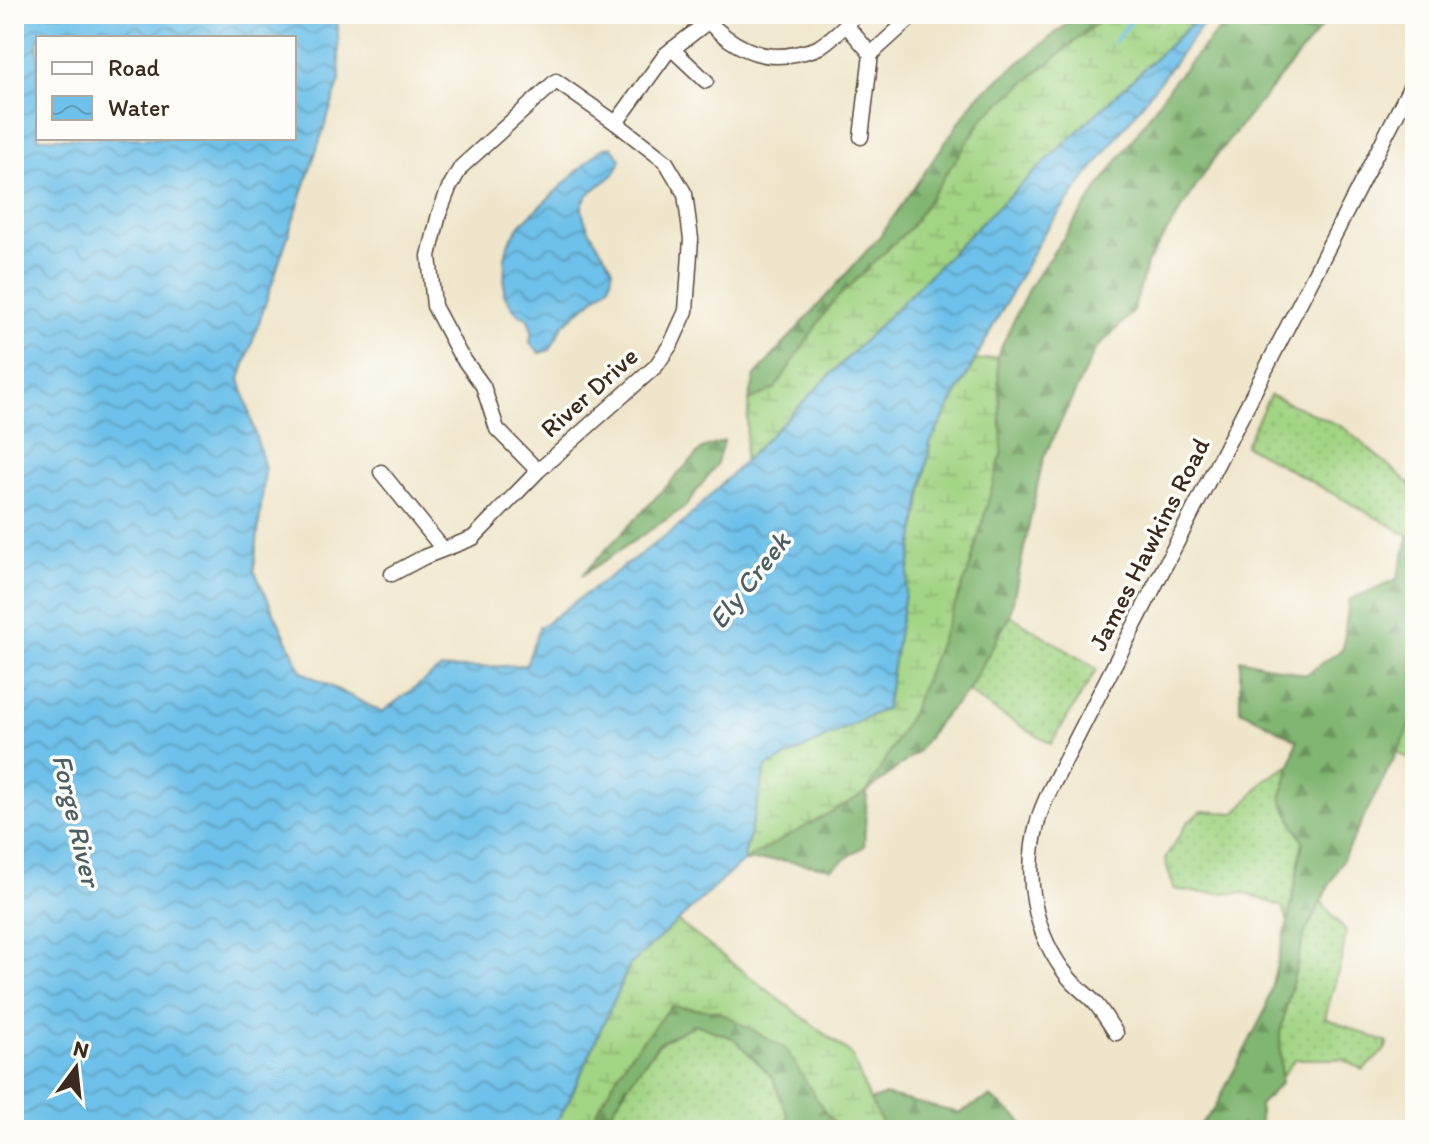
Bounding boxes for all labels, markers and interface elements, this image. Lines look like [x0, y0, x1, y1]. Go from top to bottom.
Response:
legend [36, 36, 296, 140]
text: Road [108, 53, 160, 82]
text: Water [108, 93, 170, 122]
street label: River Drive [534, 340, 644, 444]
street label: James Hawkins Road [1081, 432, 1217, 656]
water label: Ely Creek [701, 524, 798, 635]
water label: Forge River [45, 751, 109, 892]
north arrow [36, 1028, 116, 1108]
text: N [70, 1034, 92, 1064]

